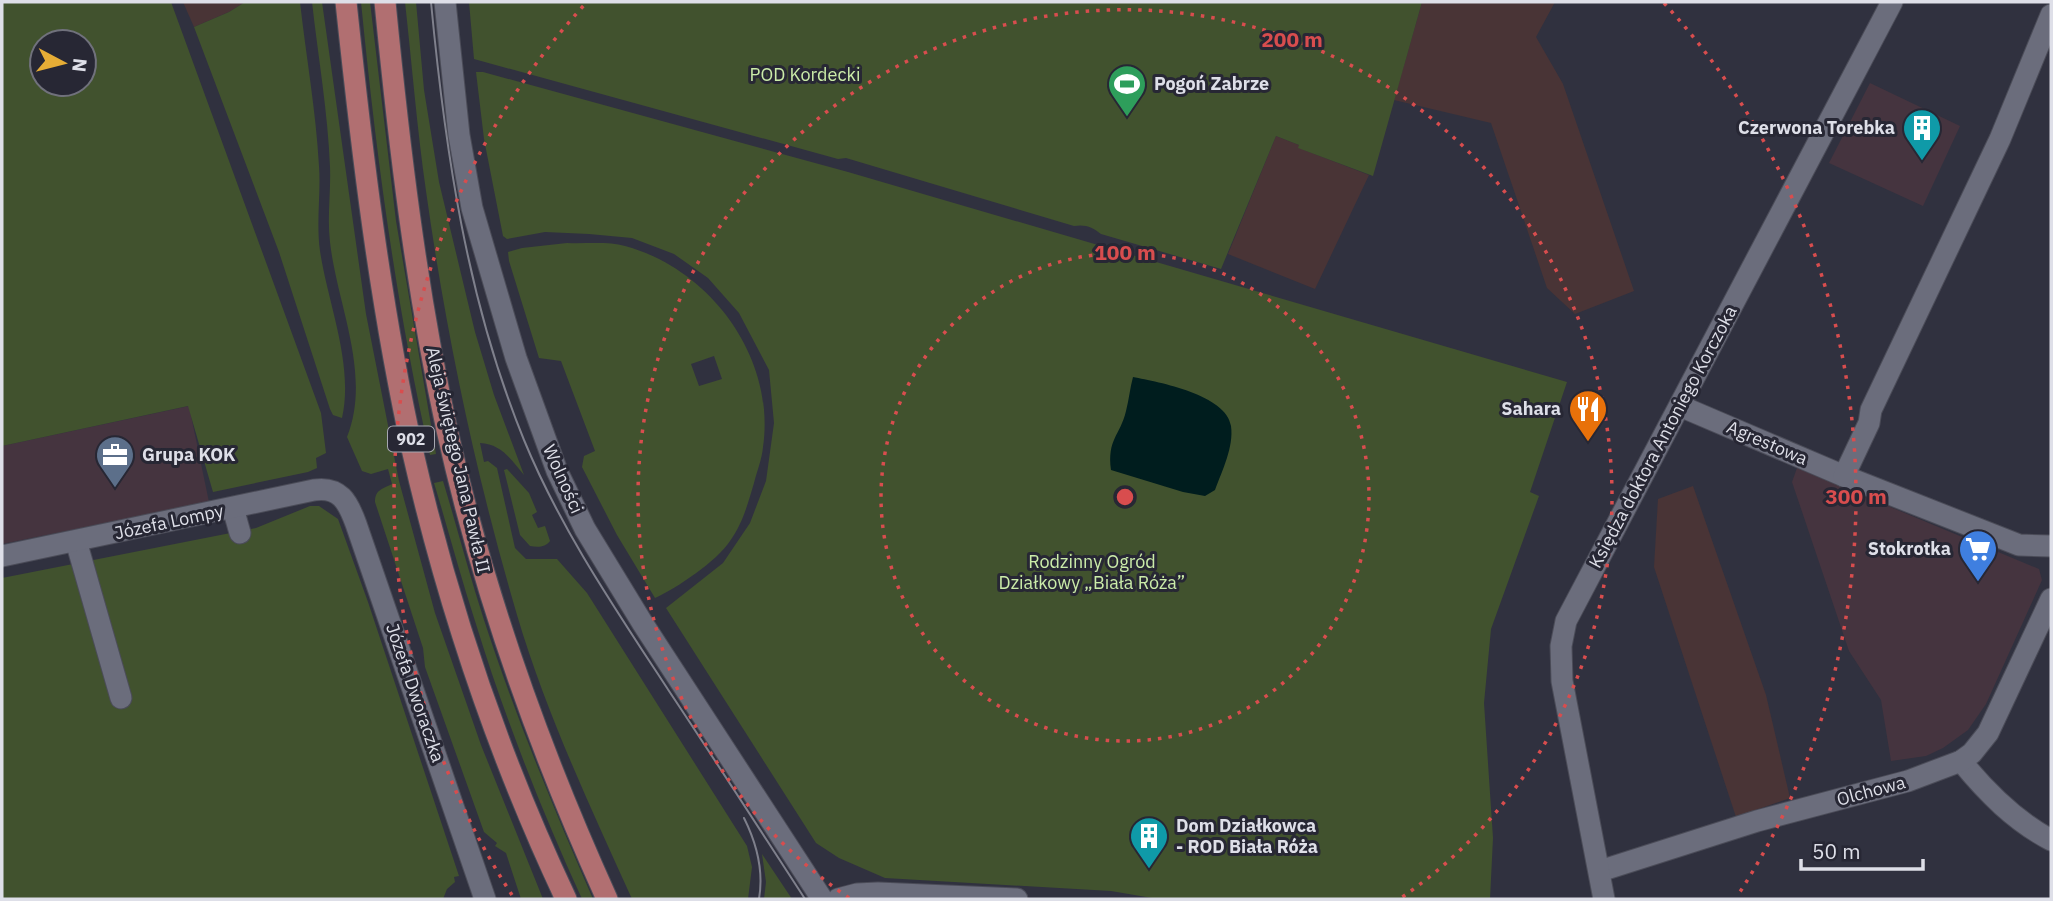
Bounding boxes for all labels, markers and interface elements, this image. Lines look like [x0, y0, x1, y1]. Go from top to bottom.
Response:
text: 200 m [1261, 25, 1323, 53]
north arrow [28, 28, 98, 98]
text: N [67, 57, 93, 73]
park label: POD Kordecki [750, 63, 860, 86]
sports icon: Pogoń Zabrze [1106, 63, 1148, 118]
place label: Pogoń Zabrze [1154, 72, 1269, 95]
building icon: Czerwona Torebka [1901, 107, 1943, 162]
place label: Czerwona Torebka [1738, 116, 1895, 139]
text: 100 m [1094, 238, 1156, 266]
street label: Księdza doktora Antoniego Korczoka [1583, 301, 1742, 572]
street label: Aleja świętego Jana Pawła II [421, 344, 496, 575]
restaurant icon: Sahara [1567, 388, 1609, 443]
place label: Sahara [1501, 397, 1561, 420]
street label: Agrestowa [1723, 415, 1811, 470]
road number: 902 [388, 426, 434, 452]
office icon: Grupa KOK [94, 434, 136, 489]
street label: Wolności [538, 441, 589, 517]
place label: Grupa KOK [142, 443, 236, 466]
text: 300 m [1825, 482, 1887, 510]
centre of rings [1113, 485, 1137, 509]
street label: Józefa Lompy [112, 499, 226, 544]
supermarket icon: Stokrotka [1957, 528, 1999, 583]
place label: Stokrotka [1868, 537, 1951, 560]
park label: Rodzinny Ogród Działkowy „Biała Róża” [999, 550, 1185, 594]
street label: Józefa Dworaczka [381, 620, 450, 766]
street label: Olchowa [1834, 770, 1908, 811]
place label: Dom Działkowca - ROD Biała Róża [1176, 814, 1318, 858]
building icon: Dom Działkowca - ROD Biała Róża [1128, 815, 1170, 870]
scale bar [1801, 828, 1924, 872]
text: 50 m [1812, 837, 1861, 865]

